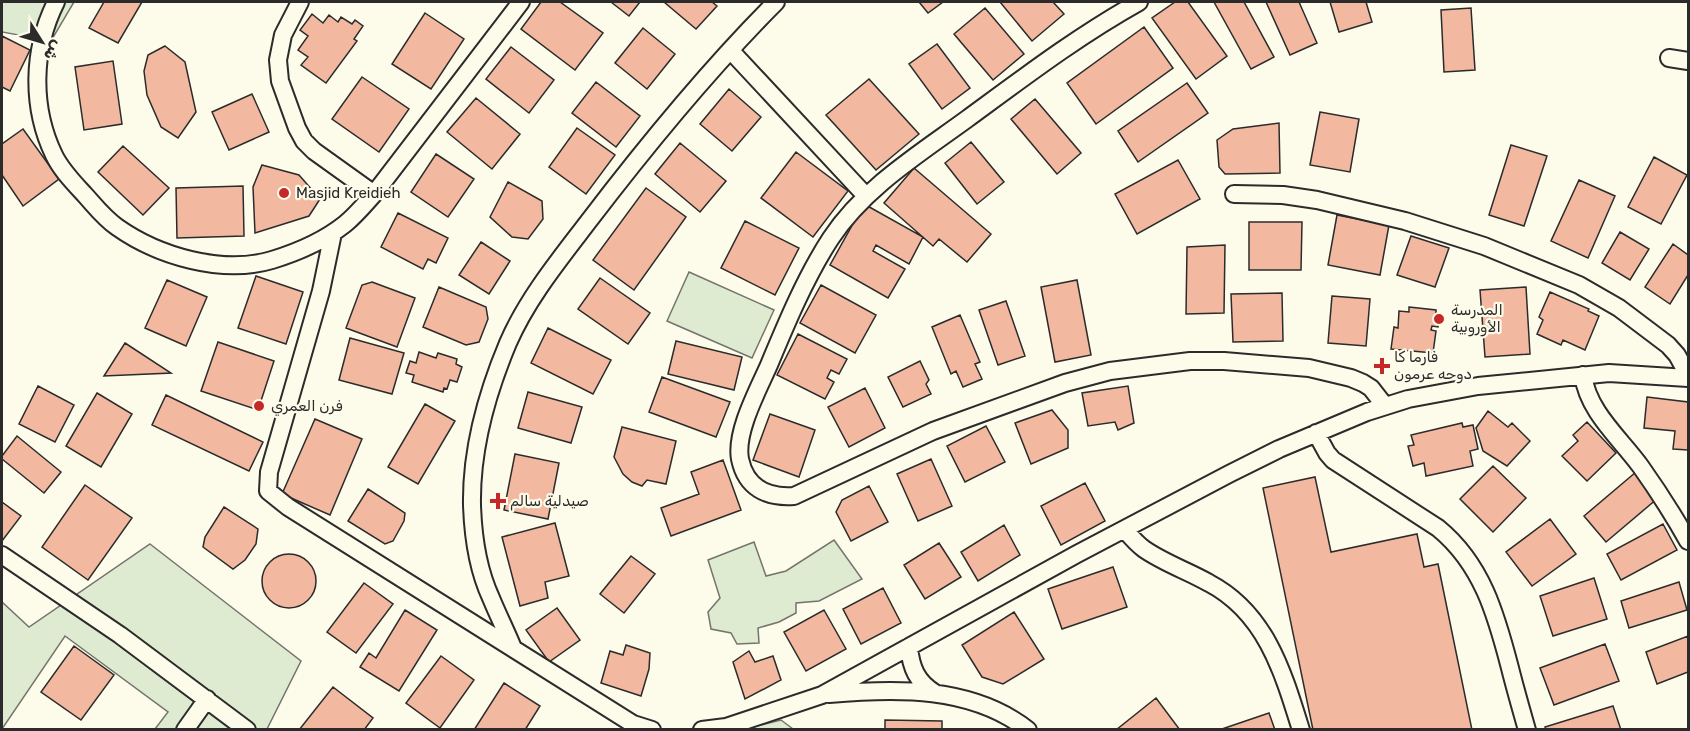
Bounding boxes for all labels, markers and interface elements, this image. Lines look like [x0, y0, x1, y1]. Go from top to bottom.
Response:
north arrow [12, 12, 72, 72]
text: ش [40, 37, 67, 65]
place label: Masjid Kreidieh [296, 184, 401, 202]
marker: Masjid Kreidieh [277, 186, 291, 200]
place label: المدرسة الأوروبية [1451, 301, 1503, 337]
marker: المدرسة الأوروبية [1432, 312, 1446, 326]
place label: فارما كا دوحه عرمون [1394, 348, 1472, 384]
marker: فارما كا دوحه عرمون [1375, 359, 1389, 373]
place label: فرن العمري [271, 397, 343, 416]
marker: فرن العمري [252, 399, 266, 413]
place label: صيدلية سالم [510, 492, 589, 511]
marker: صيدلية سالم [491, 494, 505, 508]

